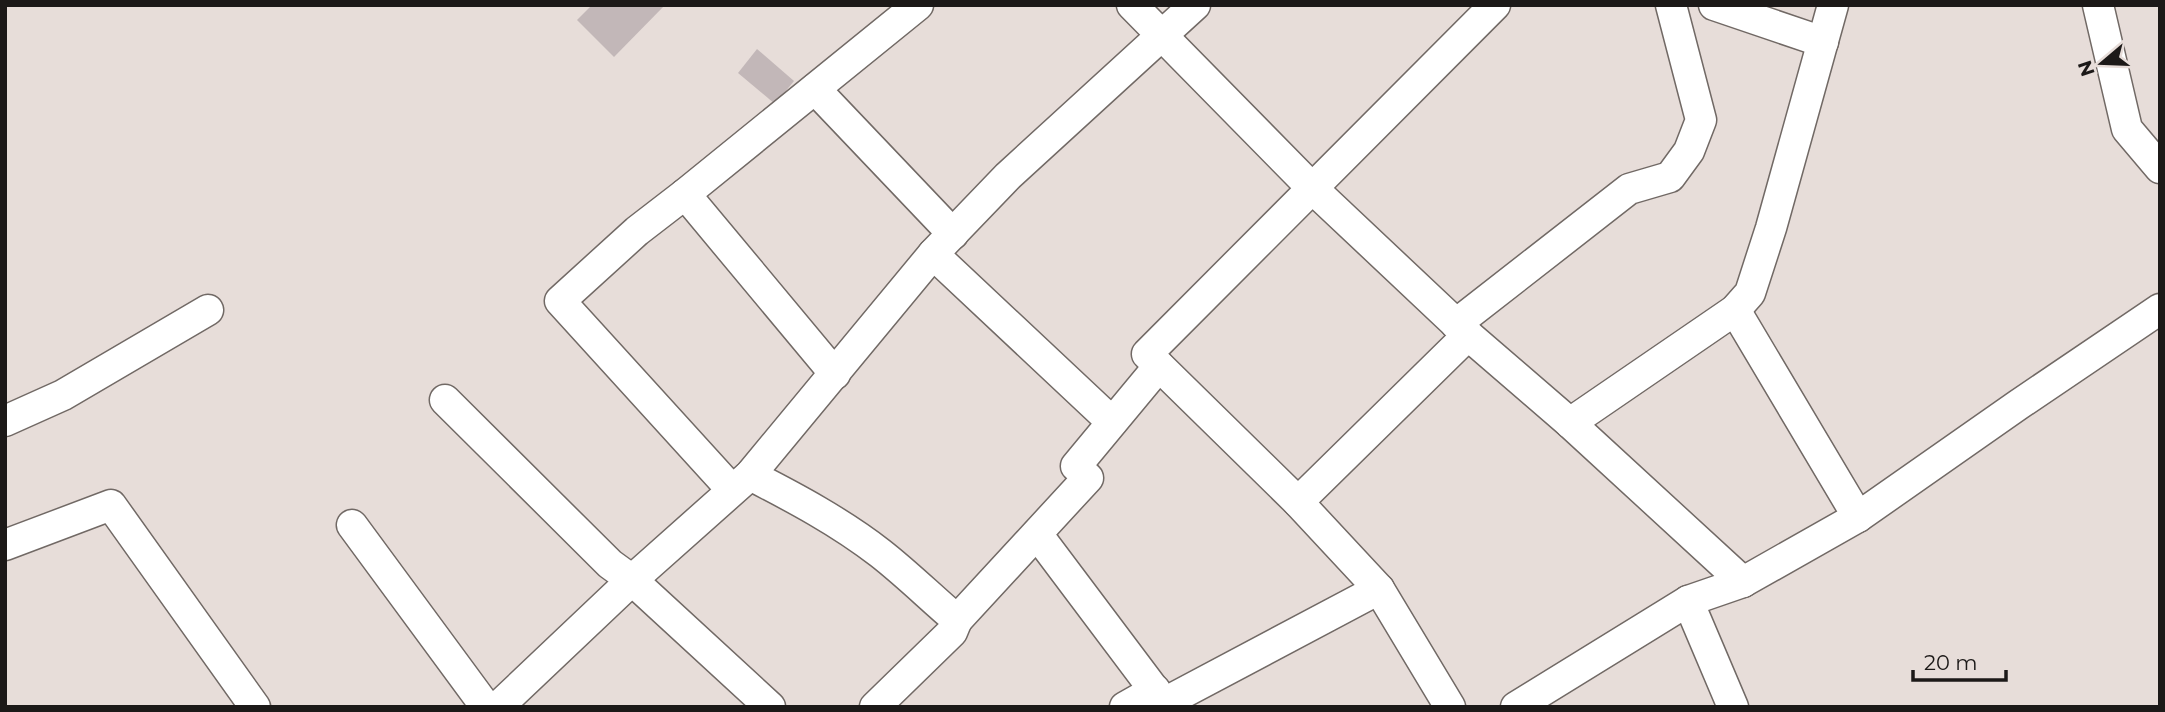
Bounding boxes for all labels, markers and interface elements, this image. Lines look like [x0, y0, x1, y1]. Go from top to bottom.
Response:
north arrow [2067, 28, 2137, 98]
text: N [2073, 57, 2100, 79]
scale bar [1913, 638, 2006, 682]
text: 20 m [1924, 650, 1978, 675]

